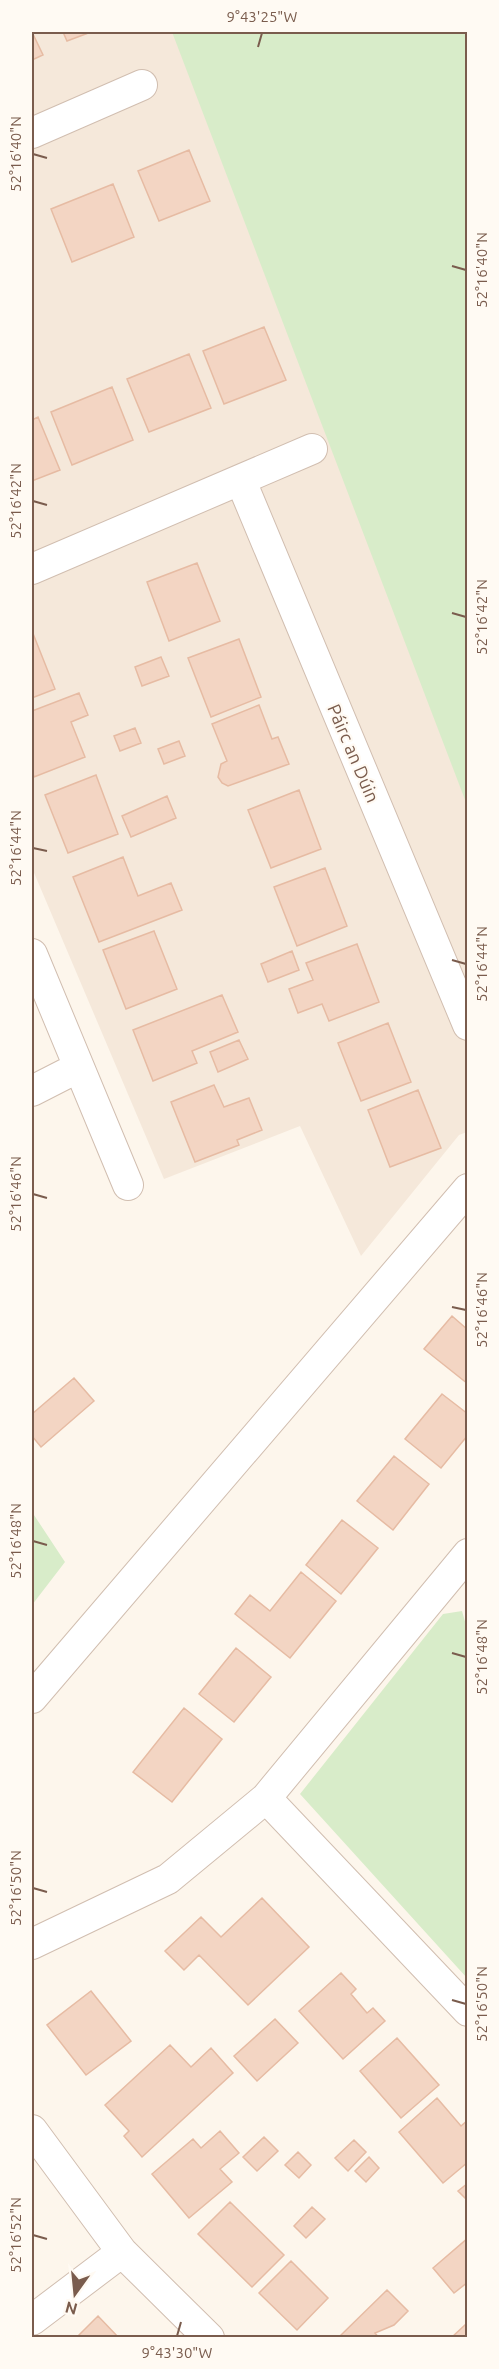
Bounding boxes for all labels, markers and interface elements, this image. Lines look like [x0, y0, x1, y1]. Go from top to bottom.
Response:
text: 9°43'25"W [227, 8, 298, 25]
text: 52°16'40"N [7, 116, 24, 192]
text: 52°16'40"N [473, 232, 490, 308]
text: 52°16'42"N [7, 463, 24, 539]
text: 52°16'42"N [473, 579, 490, 655]
street label: Páirc an Dúin [324, 701, 384, 805]
text: 52°16'44"N [7, 810, 24, 886]
text: 52°16'44"N [473, 926, 490, 1002]
text: 52°16'46"N [7, 1156, 24, 1232]
text: 52°16'46"N [473, 1272, 490, 1348]
text: 52°16'48"N [7, 1503, 24, 1579]
text: 52°16'48"N [473, 1619, 490, 1695]
text: 52°16'50"N [7, 1850, 24, 1926]
text: 52°16'50"N [473, 1966, 490, 2042]
text: 52°16'52"N [7, 2197, 24, 2273]
north arrow [45, 2264, 105, 2324]
text: N [63, 2298, 79, 2319]
text: 9°43'30"W [142, 2344, 213, 2361]

